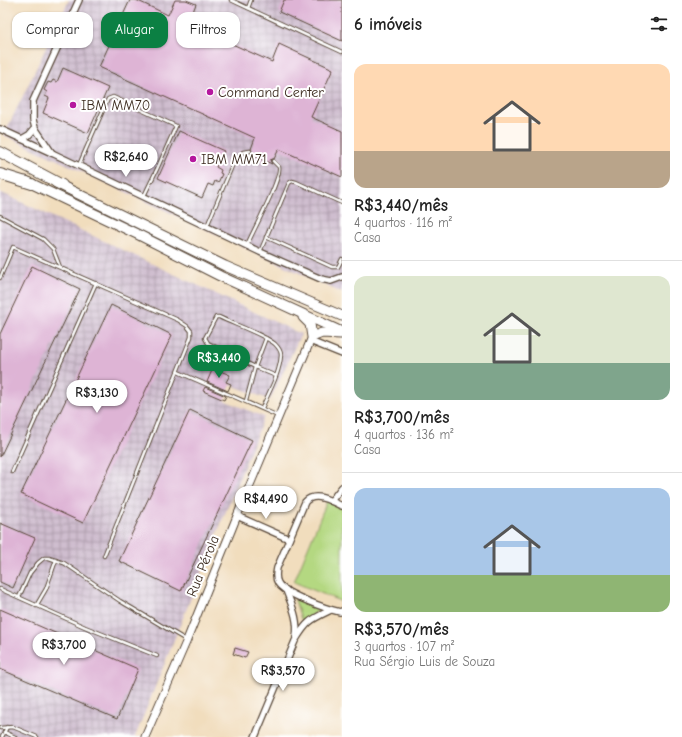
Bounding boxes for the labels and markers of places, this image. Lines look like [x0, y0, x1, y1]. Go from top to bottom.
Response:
place label: Command Center [218, 84, 324, 101]
marker: Command Center [205, 87, 215, 97]
place label: IBM MM70 [81, 97, 150, 114]
marker: IBM MM70 [68, 100, 78, 110]
pin: R$2,640 [89, 144, 163, 178]
place label: IBM MM71 [201, 151, 267, 168]
marker: IBM MM71 [188, 154, 198, 164]
pin: R$3,440 [182, 345, 256, 379]
pin: R$3,130 [60, 380, 134, 414]
pin: R$4,490 [229, 486, 303, 520]
pin: R$3,700 [27, 632, 101, 666]
pin: R$3,570 [246, 658, 320, 692]

